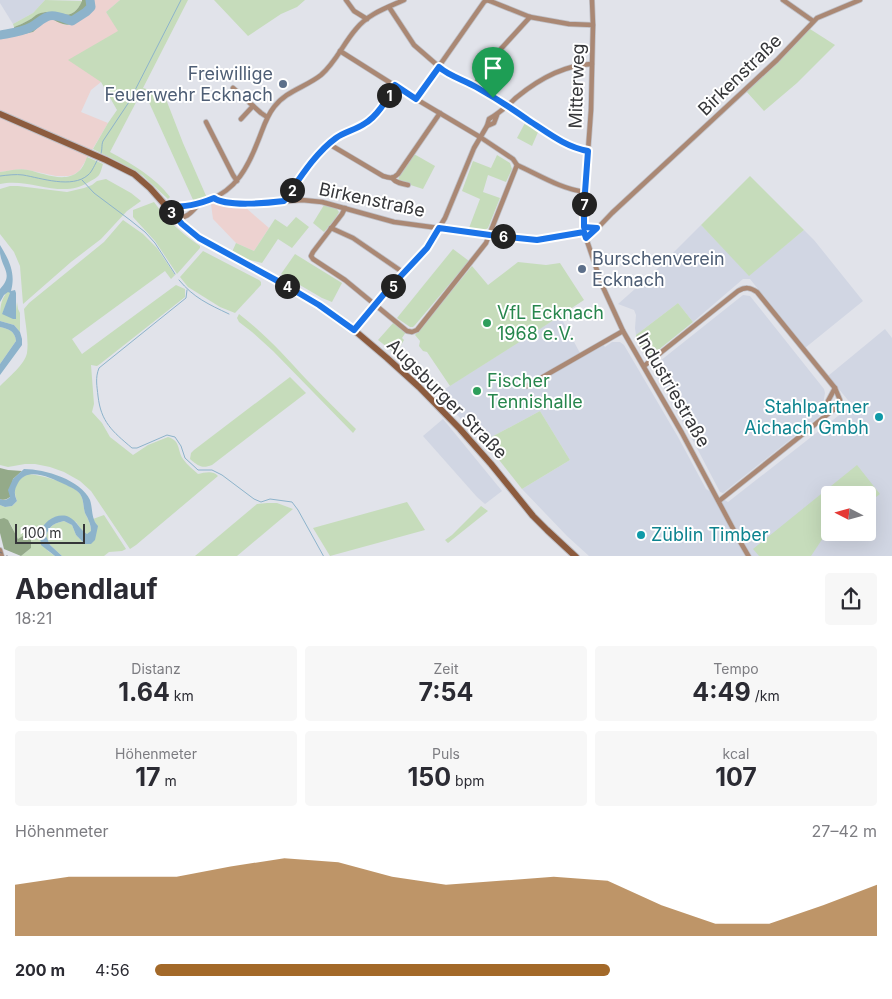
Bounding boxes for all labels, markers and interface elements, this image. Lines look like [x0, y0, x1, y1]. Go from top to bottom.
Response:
street label: Birkenstraße [694, 30, 786, 120]
street label: Mitterweg [565, 43, 588, 129]
pin [472, 47, 514, 98]
icon: arrive [479, 54, 507, 82]
place label: Freiwillige Feuerwehr Ecknach [104, 63, 273, 105]
marker: Freiwillige Feuerwehr Ecknach [277, 78, 289, 90]
pin: 1 [376, 82, 402, 108]
text: 1 [386, 87, 393, 104]
pin: 2 [280, 178, 304, 202]
street label: Birkenstraße [317, 178, 427, 221]
text: 2 [288, 182, 297, 199]
pin: 7 [572, 192, 596, 216]
text: 7 [580, 196, 589, 213]
pin: 3 [158, 200, 184, 224]
text: 3 [167, 204, 176, 221]
pin: 6 [490, 224, 516, 248]
text: 6 [499, 228, 508, 245]
place label: Burschenverein Ecknach [592, 248, 725, 290]
marker: Burschenverein Ecknach [576, 263, 588, 275]
pin: 4 [274, 274, 300, 298]
pin: 5 [380, 274, 406, 298]
text: 4 [283, 278, 292, 295]
text: 5 [389, 278, 398, 295]
place label: VfL Ecknach 1968 e.V. [497, 302, 604, 344]
marker: VfL Ecknach 1968 e.V. [481, 317, 493, 329]
street label: Industriestraße [632, 329, 715, 451]
street label: Augsburger Straße [383, 334, 512, 463]
place label: Fischer Tennishalle [487, 370, 583, 412]
marker: Fischer Tennishalle [471, 385, 483, 397]
place label: Stahlpartner Aichach Gmbh [744, 396, 869, 438]
marker: Stahlpartner Aichach Gmbh [873, 411, 885, 423]
north arrow [821, 486, 876, 541]
map controls [821, 486, 876, 541]
scale bar [15, 522, 85, 545]
text: 100 m [22, 524, 62, 541]
place label: Züblin Timber [651, 524, 769, 545]
marker: Züblin Timber [635, 529, 647, 541]
text: Abendlauf [15, 572, 158, 606]
button: share [825, 573, 877, 625]
text: 18:21 [15, 608, 52, 628]
text: Distanz [131, 660, 181, 677]
text: Zeit [434, 660, 458, 677]
text: Tempo [713, 660, 759, 677]
text: 1.64 [118, 677, 170, 707]
text: 7:54 [419, 677, 473, 707]
text: 4:49 [692, 677, 751, 707]
text: km [170, 687, 194, 704]
text: /km [751, 687, 780, 704]
text: Höhenmeter [115, 745, 197, 762]
text: Puls [432, 745, 460, 762]
text: kcal [723, 745, 749, 762]
text: 17 [135, 762, 161, 792]
text: 150 [408, 762, 451, 792]
text: 107 [715, 762, 757, 792]
text: m [161, 772, 177, 789]
text: bpm [451, 772, 484, 789]
text: Höhenmeter [15, 821, 109, 841]
text: 27–42 m [812, 821, 877, 841]
text: 200 m [15, 960, 65, 980]
text: 4:56 [95, 960, 130, 980]

